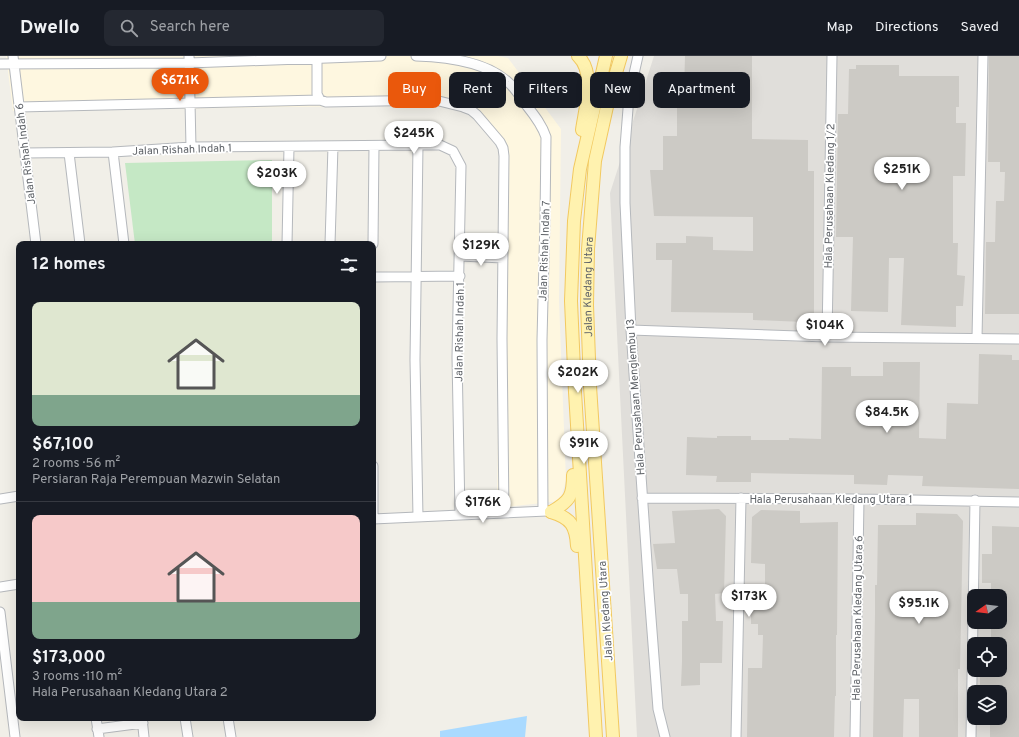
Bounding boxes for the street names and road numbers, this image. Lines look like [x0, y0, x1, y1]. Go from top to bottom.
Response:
street label: Jalan Rishah Indah 6 [13, 102, 39, 205]
street label: Hala Perusahaan Kledang 1/2 [822, 123, 838, 269]
street label: Jalan Rishah Indah 1 [132, 141, 232, 159]
street label: Jalan Rishah Indah 7 [536, 200, 554, 302]
street label: Jalan Kledang Utara [581, 236, 597, 337]
street label: Jalan Rishah Indah 1 [452, 282, 468, 382]
street label: Hala Perusahaan Menglembu 13 [624, 318, 648, 476]
street label: Hala Perusahaan Kledang Utara 1 [750, 493, 913, 507]
street label: Hala Perusahaan Kledang Utara 6 [850, 535, 866, 701]
street label: Jalan Kledang Utara [596, 560, 616, 661]

